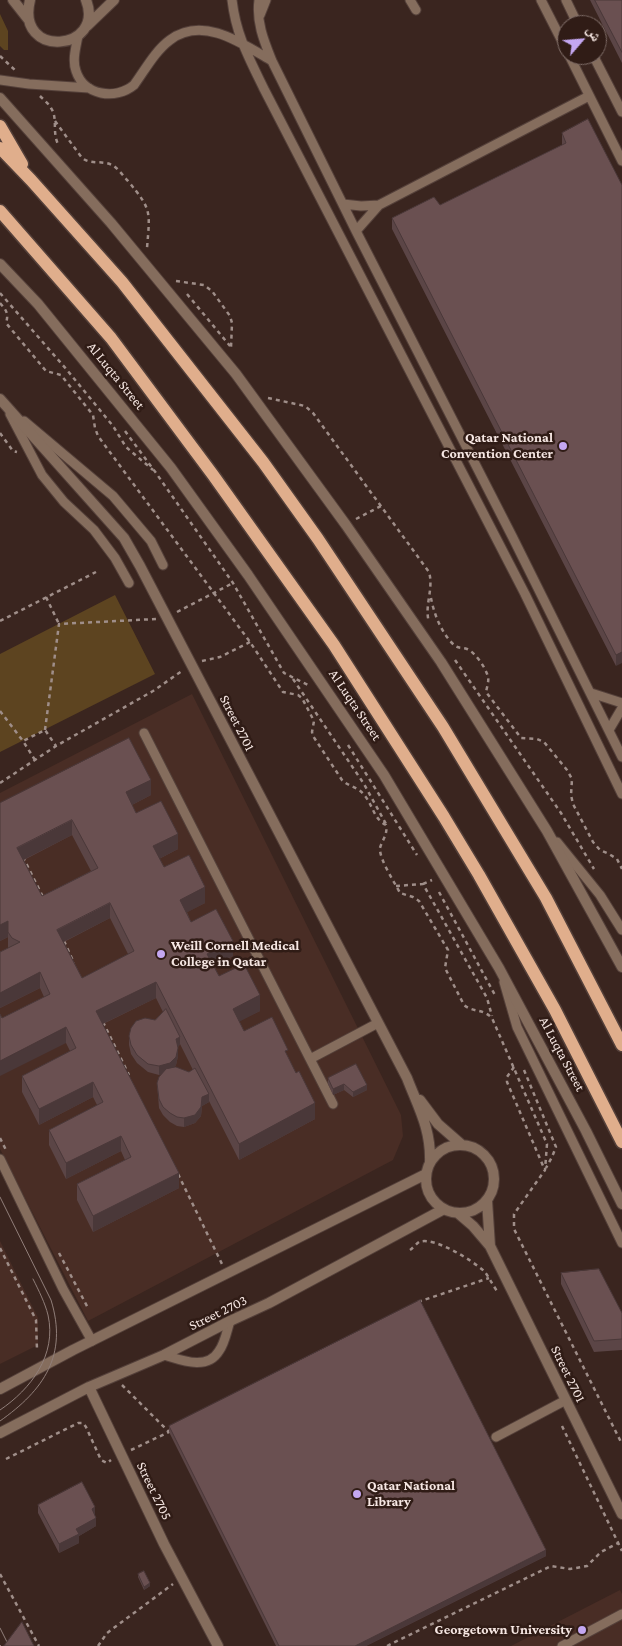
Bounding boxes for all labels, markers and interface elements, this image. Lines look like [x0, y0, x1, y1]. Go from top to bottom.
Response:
north arrow [557, 15, 607, 65]
text: ش [584, 23, 605, 44]
street label: Al Luqta Street [84, 339, 148, 413]
place label: Qatar National Convention Center [441, 430, 553, 462]
marker: Qatar National Convention Center [557, 440, 569, 452]
street label: Al Luqta Street [325, 666, 385, 744]
street label: Street 2701 [216, 692, 258, 754]
place label: Weill Cornell Medical College in Qatar [171, 938, 299, 970]
marker: Weill Cornell Medical College in Qatar [155, 948, 167, 960]
street label: Al Luqta Street [535, 1014, 589, 1094]
street label: Street 2703 [186, 1292, 250, 1334]
street label: Street 2701 [547, 1343, 589, 1405]
street label: Street 2705 [133, 1459, 175, 1523]
place label: Qatar National Library [367, 1478, 455, 1510]
marker: Qatar National Library [351, 1488, 363, 1500]
place label: Georgetown University [435, 1622, 572, 1638]
marker: Georgetown University [576, 1624, 588, 1636]

